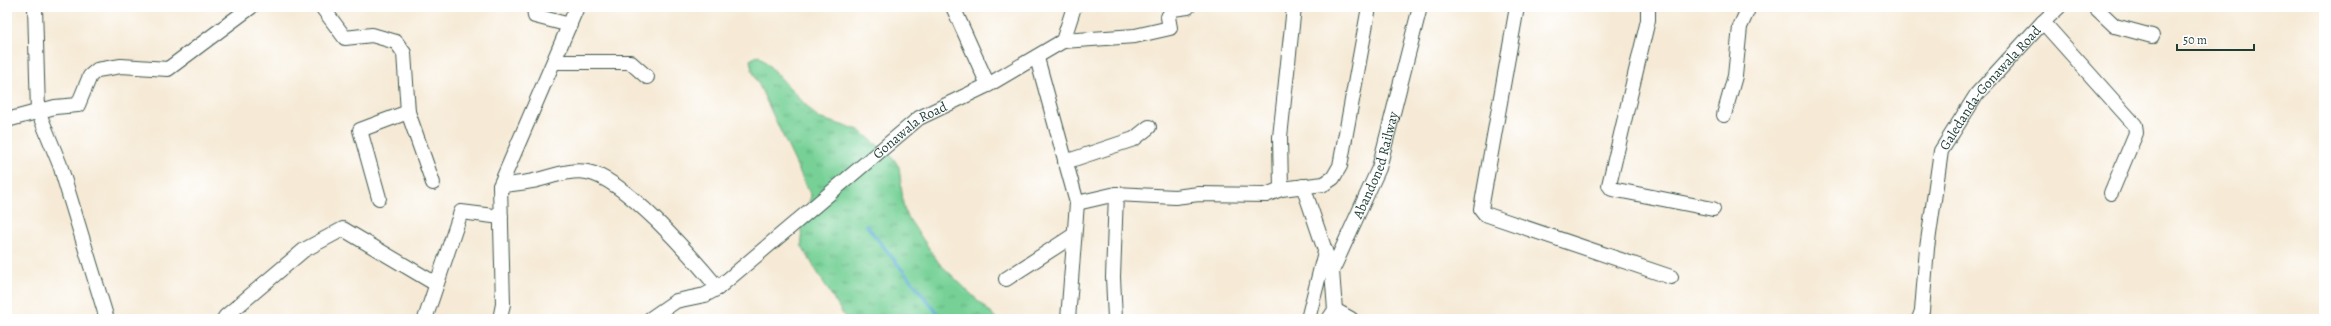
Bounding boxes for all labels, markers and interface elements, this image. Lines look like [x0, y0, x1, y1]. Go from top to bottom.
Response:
street label: Galedanda-Gonawala Road [1935, 21, 2046, 154]
scale bar [2177, 26, 2254, 52]
text: 50 m [2183, 32, 2207, 48]
street label: Gonawala Road [869, 97, 951, 163]
street label: Abandoned Railway [1348, 109, 1403, 223]

